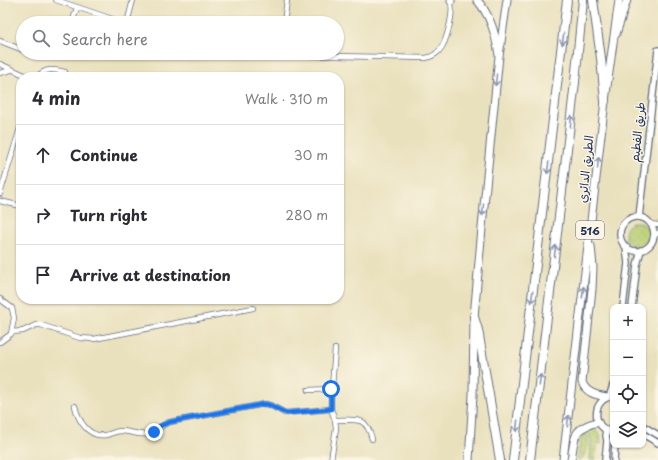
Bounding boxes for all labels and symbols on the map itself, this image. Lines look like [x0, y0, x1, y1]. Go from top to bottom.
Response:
one-way arrow [559, 32, 567, 45]
one-way arrow [493, 73, 500, 86]
street label: طريق الفطيم [625, 101, 650, 163]
one-way arrow [567, 115, 574, 128]
street label: الطريق الدائري [573, 134, 598, 204]
one-way arrow [594, 157, 602, 170]
one-way arrow [544, 161, 551, 174]
one-way arrow [480, 203, 487, 216]
road number: 516 [576, 221, 604, 239]
one-way arrow [552, 245, 559, 258]
one-way arrow [579, 286, 587, 299]
one-way arrow [528, 290, 536, 303]
one-way arrow [536, 374, 543, 387]
route start [322, 380, 340, 398]
one-way arrow [564, 415, 572, 428]
one-way arrow [513, 419, 521, 432]
route end [145, 423, 163, 441]

